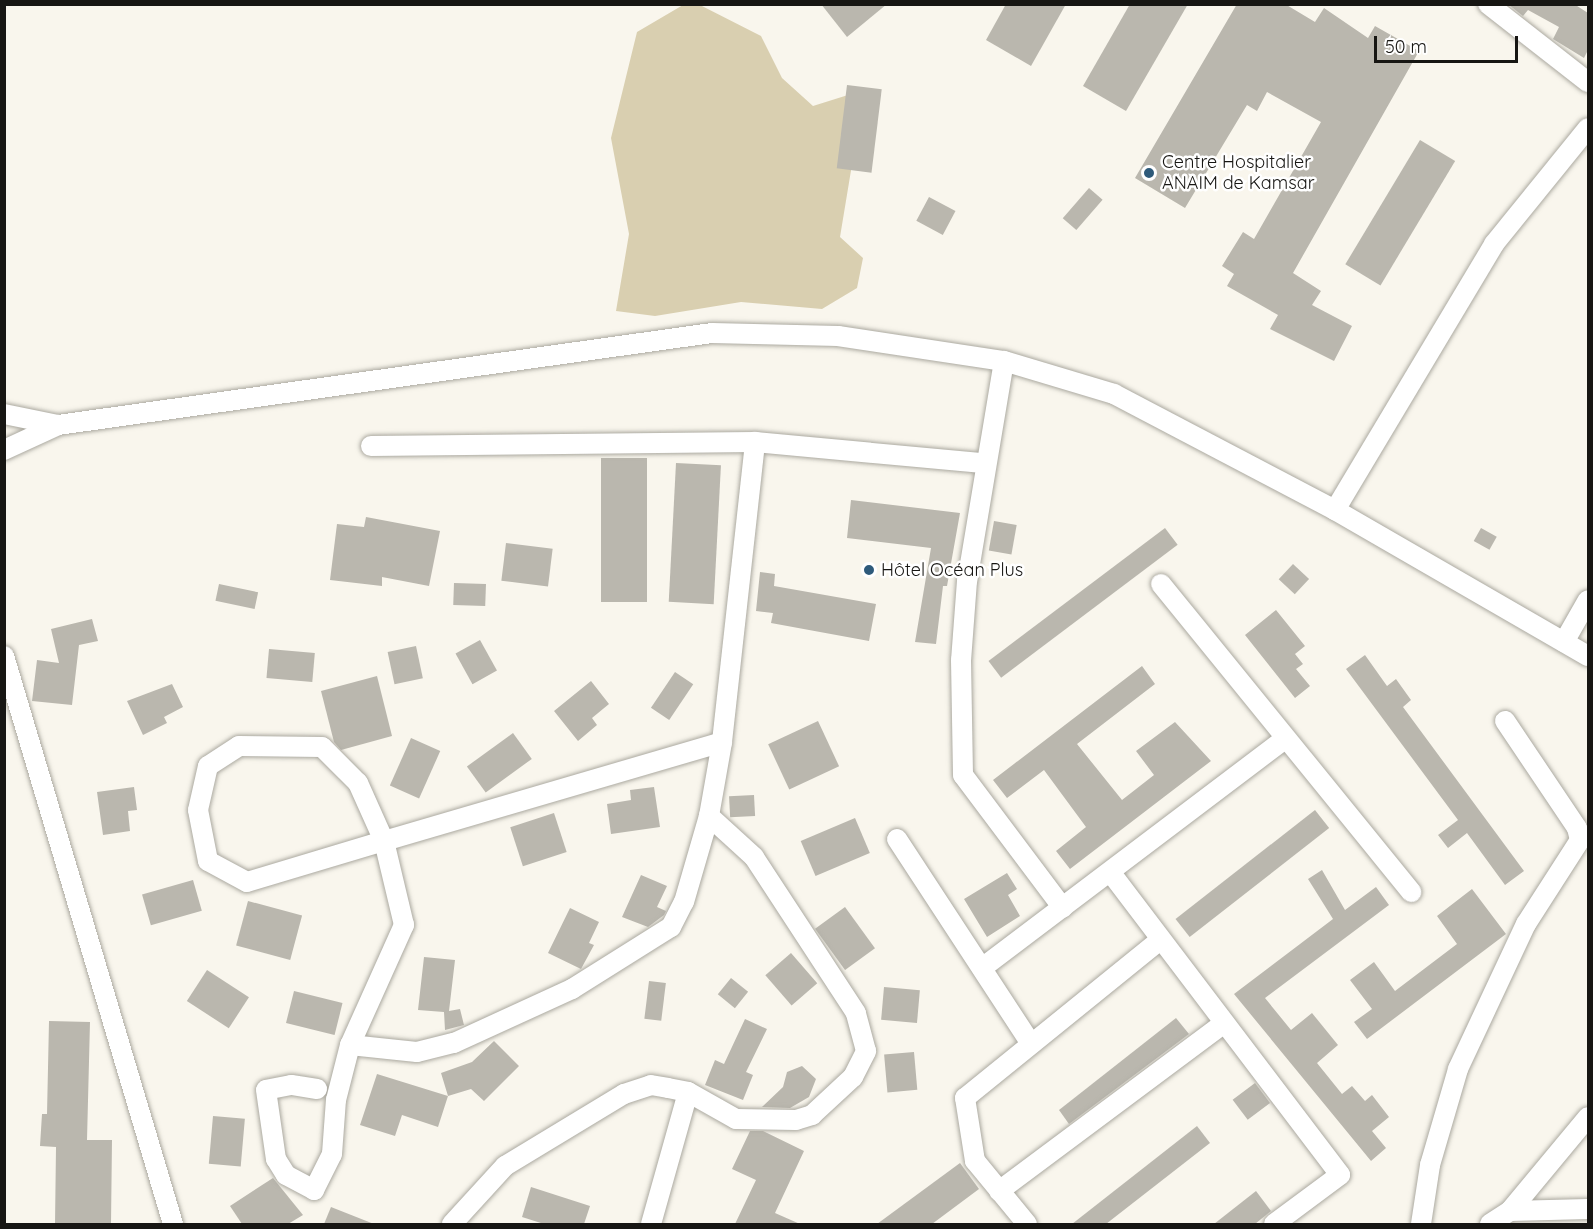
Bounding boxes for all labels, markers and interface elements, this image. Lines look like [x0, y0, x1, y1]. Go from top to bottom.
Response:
scale bar [1377, 24, 1521, 62]
text: 50 m [1385, 35, 1427, 58]
place label: Centre Hospitalier ANAIM de Kamsar [1162, 152, 1315, 195]
marker: Centre Hospitalier ANAIM de Kamsar [1140, 164, 1158, 182]
place label: Hôtel Océan Plus [881, 559, 1023, 581]
marker: Hôtel Océan Plus [862, 563, 876, 577]

